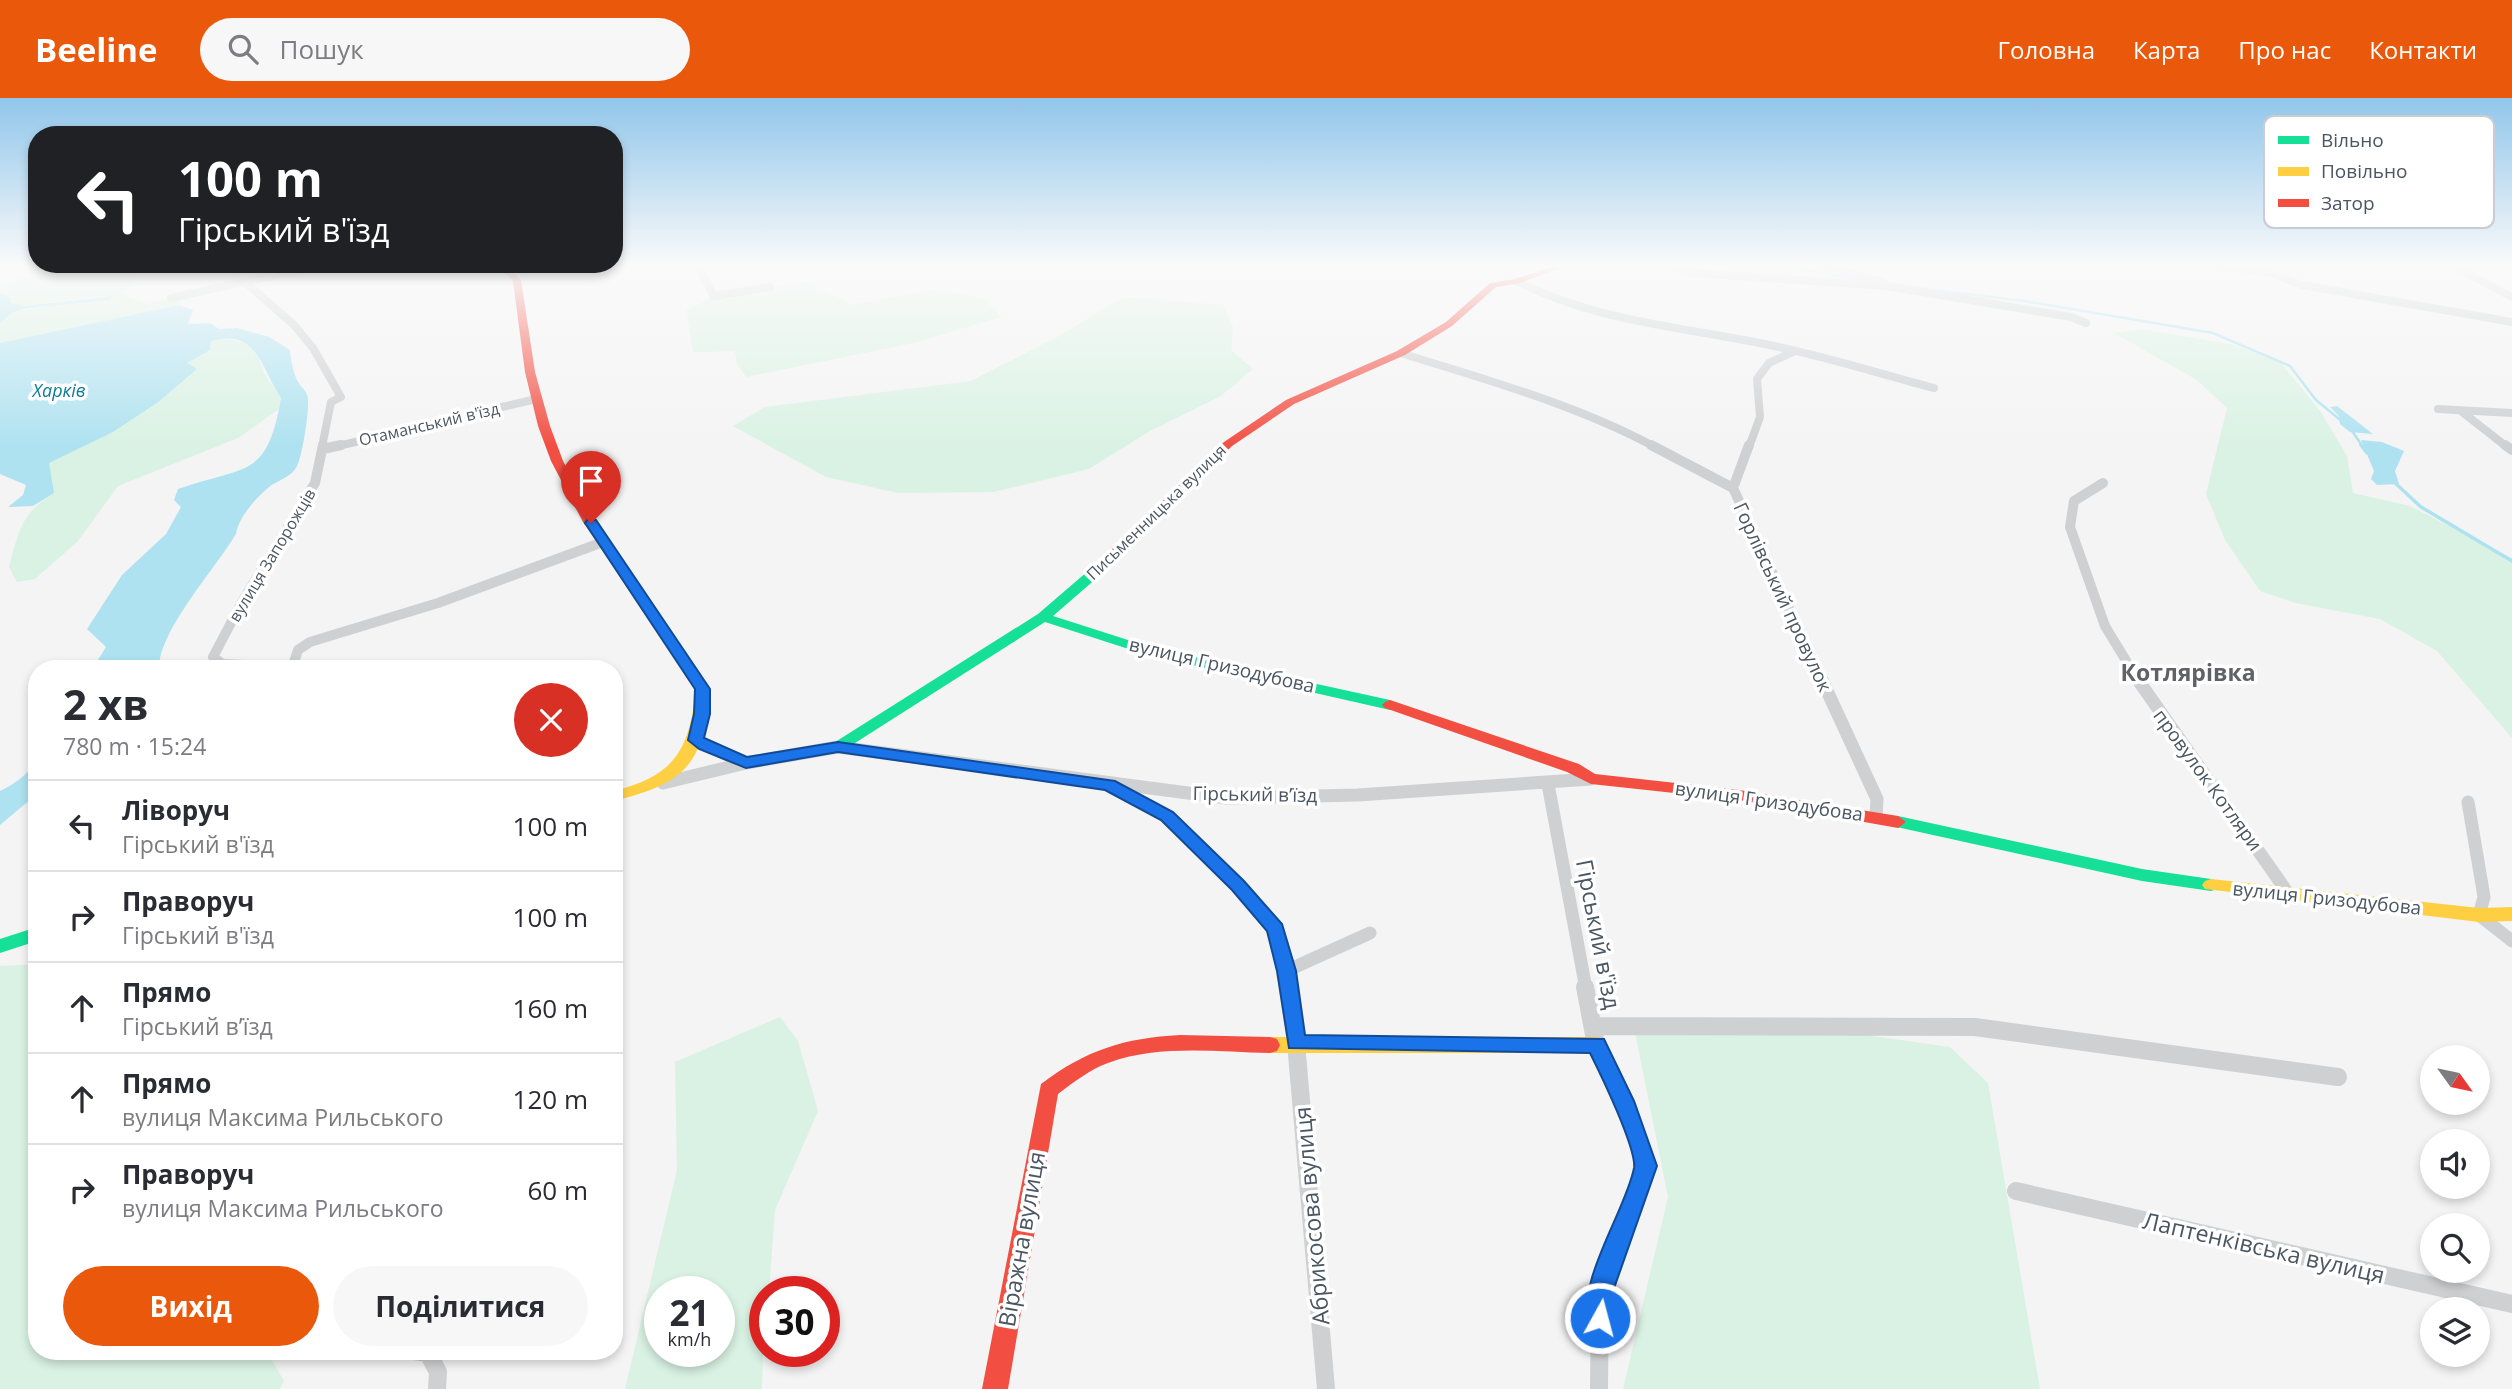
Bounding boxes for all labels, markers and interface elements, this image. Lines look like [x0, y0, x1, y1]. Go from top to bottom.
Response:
search box [200, 18, 690, 81]
text: Beeline [35, 27, 158, 72]
icon: search [224, 30, 262, 68]
text: Пошук [280, 31, 364, 67]
text: Головна [1998, 33, 2095, 66]
text: Карта [2133, 33, 2200, 66]
text: Про нас [2238, 33, 2331, 66]
text: Контакти [2369, 33, 2477, 66]
legend [2264, 116, 2494, 228]
text: Вільно [2321, 127, 2384, 153]
text: 100 m [178, 145, 323, 211]
icon: left [63, 154, 154, 245]
text: Повільно [2321, 158, 2408, 184]
text: Затор [2321, 190, 2375, 216]
text: Гірський в'їзд [178, 208, 389, 251]
water label: Харків [32, 378, 86, 402]
street label: Отаманський в'їзд [357, 397, 501, 451]
street label: Письменницька вулиця [1081, 439, 1231, 585]
pin [561, 451, 621, 523]
icon: arrive [572, 462, 610, 500]
street label: вулиця Запорожців [223, 484, 321, 626]
street label: Горлівський провулок [1728, 498, 1838, 696]
street label: вулиця Гризодубова [1127, 631, 1317, 699]
district label: Котлярівка [2120, 656, 2256, 688]
text: 2 хв [63, 675, 149, 732]
button: close [514, 683, 588, 757]
street label: провулок Котляри [2148, 704, 2268, 856]
text: 780 m · 15:24 [63, 730, 206, 762]
street label: вулиця Гризодубова [1673, 775, 1865, 827]
street label: Гірський в’їзд [1193, 780, 1318, 808]
text: Ліворуч [122, 792, 230, 828]
icon: left [63, 807, 101, 845]
text: 100 m [513, 808, 588, 844]
text: Гірський в'їзд [122, 828, 274, 860]
street label: Гірський в'їзд [1569, 856, 1629, 1012]
street label: вулиця Гризодубова [2231, 875, 2423, 921]
text: Праворуч [122, 883, 254, 919]
icon: right [63, 898, 101, 936]
text: 100 m [513, 899, 588, 935]
text: Гірський в'їзд [122, 919, 274, 951]
text: Прямо [122, 974, 211, 1010]
icon: ahead [63, 989, 101, 1027]
text: 160 m [513, 990, 588, 1026]
text: Гірський в’їзд [122, 1010, 273, 1042]
north arrow [2420, 1045, 2490, 1115]
map controls [2420, 1045, 2490, 1367]
text: Прямо [122, 1065, 211, 1101]
icon: ahead [63, 1080, 101, 1118]
text: 120 m [513, 1081, 588, 1117]
text: вулиця Максима Рильського [122, 1101, 443, 1133]
street label: Абрикосова вулиця [1286, 1105, 1336, 1327]
button: sound [2420, 1129, 2490, 1199]
street label: Віражна вулиця [990, 1149, 1052, 1329]
text: Праворуч [122, 1156, 254, 1192]
icon: right [63, 1171, 101, 1209]
text: 60 m [527, 1172, 588, 1208]
text: вулиця Максима Рильського [122, 1192, 443, 1224]
street label: Лаптенківська вулиця [2140, 1204, 2388, 1290]
button: search [2420, 1213, 2490, 1283]
button: Вихід [63, 1266, 319, 1346]
button: Поділитися [333, 1266, 588, 1346]
speed limit sign: 30 [749, 1276, 840, 1367]
position arrow [1563, 1281, 1637, 1355]
text: 21 [669, 1289, 710, 1336]
button: layers [2420, 1297, 2490, 1367]
text: km/h [668, 1327, 711, 1351]

